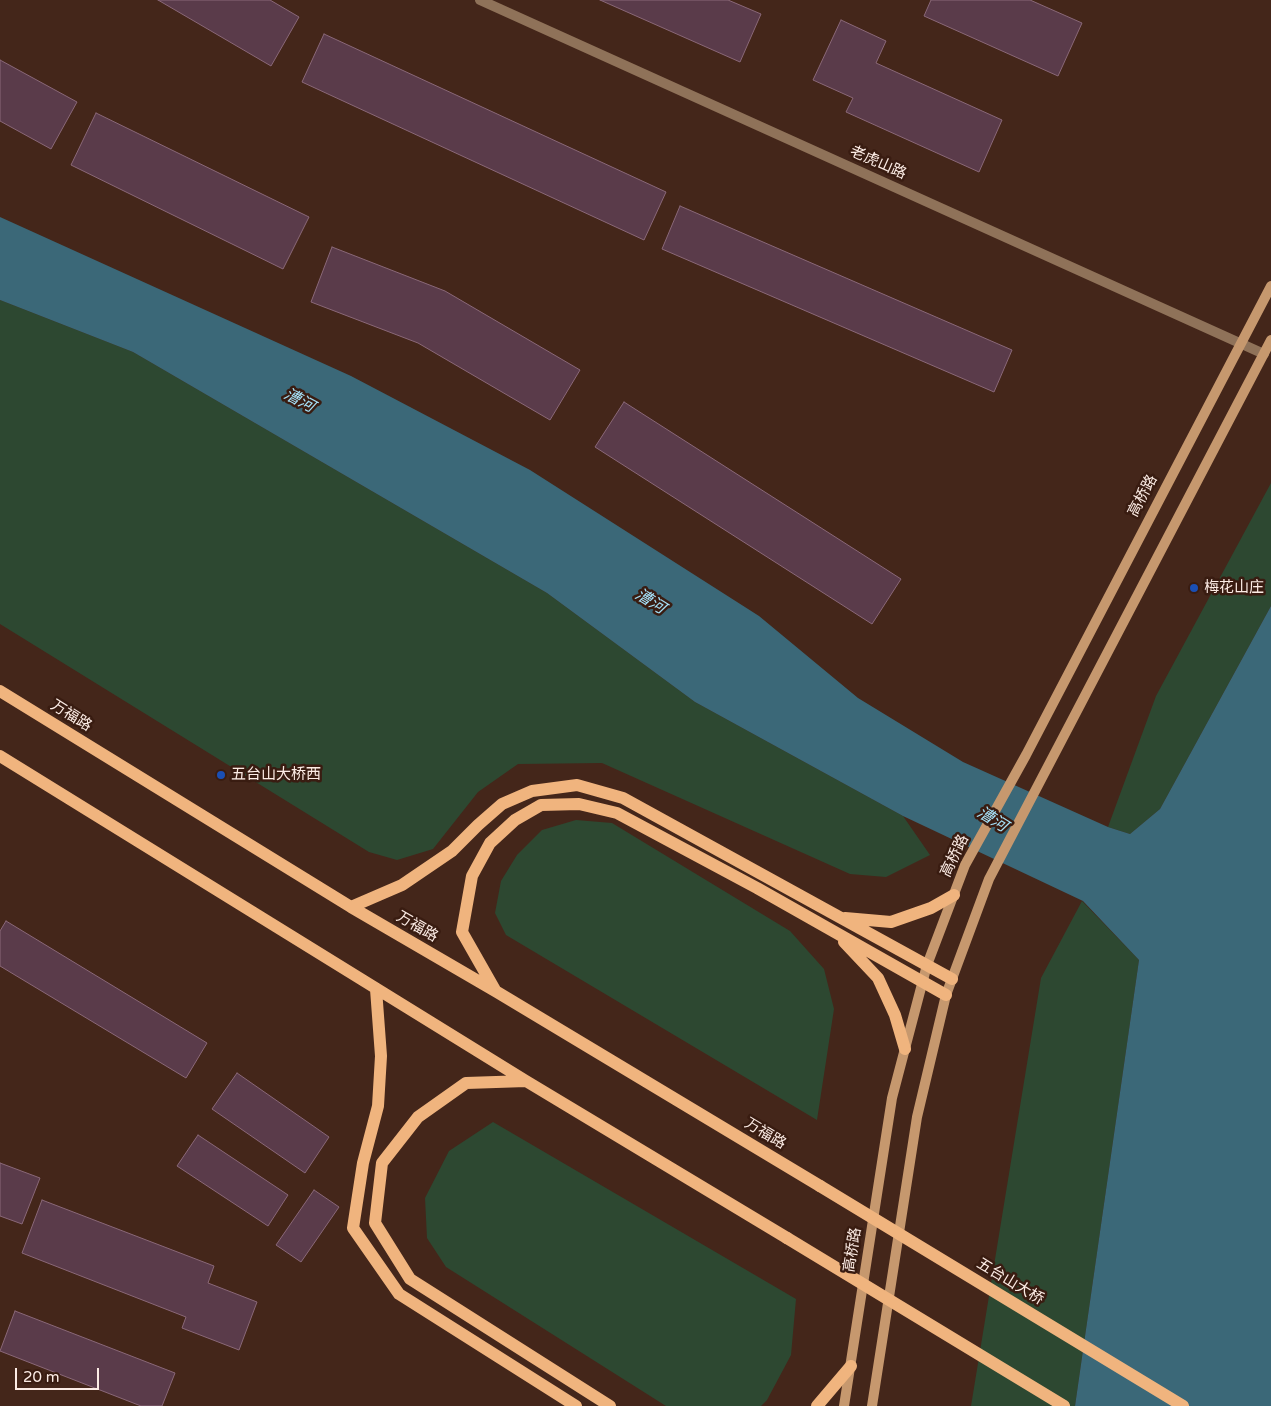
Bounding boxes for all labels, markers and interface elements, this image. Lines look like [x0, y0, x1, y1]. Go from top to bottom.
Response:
street label: 老虎山路 [847, 143, 909, 183]
water label: 漕河 [280, 385, 318, 417]
street label: 高桥路 [1124, 472, 1162, 520]
place label: 梅花山庄 [1204, 579, 1264, 597]
marker: 梅花山庄 [1188, 582, 1200, 594]
water label: 漕河 [631, 585, 669, 619]
street label: 万福路 [47, 696, 95, 736]
place label: 五台山大桥西 [231, 766, 321, 784]
marker: 五台山大桥西 [215, 769, 227, 781]
water label: 漕河 [973, 803, 1011, 837]
street label: 高桥路 [937, 832, 973, 880]
street label: 万福路 [393, 908, 441, 946]
street label: 万福路 [741, 1115, 789, 1153]
street label: 高桥路 [841, 1226, 865, 1274]
street label: 五台山大桥 [973, 1255, 1047, 1309]
scale bar [18, 1358, 101, 1390]
text: 20 m [23, 1368, 60, 1386]

